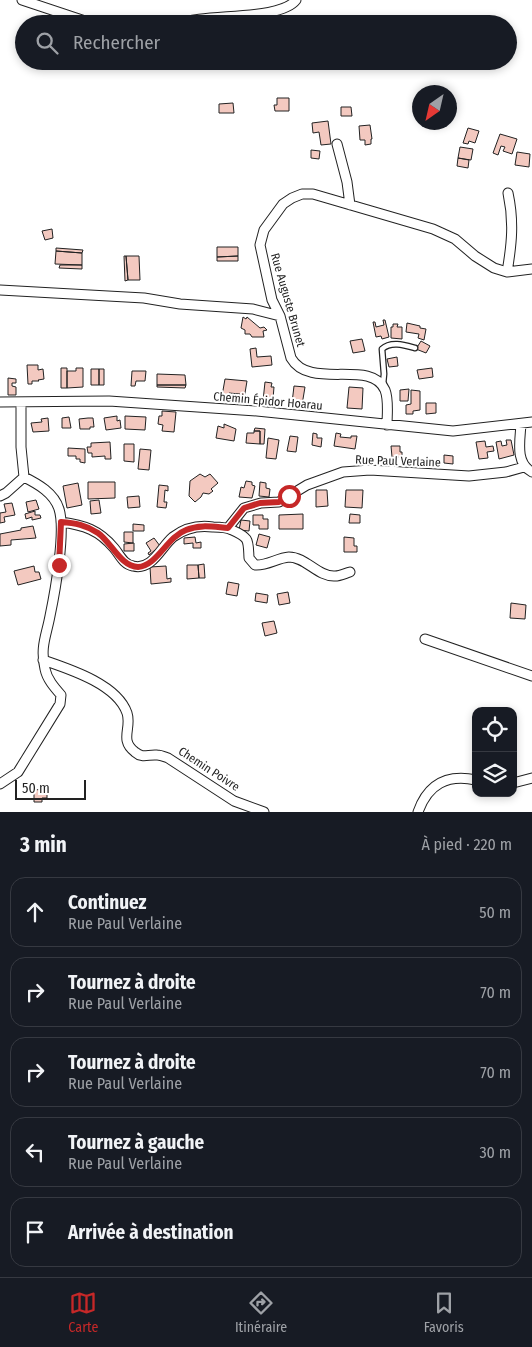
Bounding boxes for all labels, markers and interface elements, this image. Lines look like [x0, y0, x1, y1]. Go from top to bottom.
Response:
search box [15, 15, 517, 70]
icon: search [33, 29, 61, 57]
text: Rechercher [73, 31, 160, 54]
north arrow [412, 85, 457, 130]
street label: Rue Auguste Brunet [268, 252, 308, 349]
street label: Chemin Épidor Hoarau [213, 388, 323, 413]
street label: Rue Paul Verlaine [355, 453, 441, 469]
route start [278, 485, 301, 508]
route end [48, 554, 71, 577]
map controls [472, 707, 517, 797]
button: locate [472, 707, 517, 752]
street label: Chemin Poivre [176, 744, 242, 794]
button: layers [472, 752, 517, 797]
scale bar [15, 777, 86, 800]
text: 50 m [22, 780, 50, 797]
text: 3 min [20, 832, 67, 858]
text: À pied · 220 m [421, 835, 512, 854]
text: Continuez [68, 891, 147, 914]
icon: ahead [21, 898, 49, 926]
text: 50 m [479, 903, 511, 922]
text: Rue Paul Verlaine [68, 914, 182, 933]
text: Tournez à droite [68, 971, 196, 994]
icon: right [21, 978, 49, 1006]
text: 70 m [480, 983, 511, 1002]
text: Rue Paul Verlaine [68, 994, 182, 1013]
text: Tournez à droite [68, 1051, 196, 1074]
icon: right [21, 1058, 49, 1086]
text: 70 m [480, 1063, 511, 1082]
text: Rue Paul Verlaine [68, 1074, 182, 1093]
text: Tournez à gauche [68, 1131, 204, 1154]
icon: left [21, 1138, 49, 1166]
text: 30 m [479, 1143, 511, 1162]
text: Rue Paul Verlaine [68, 1154, 182, 1173]
icon: arrive [21, 1218, 49, 1246]
text: Arrivée à destination [68, 1221, 234, 1244]
tab: Carte [68, 1289, 98, 1336]
tab: Itinéraire [235, 1289, 287, 1336]
tab: Favoris [424, 1289, 464, 1336]

